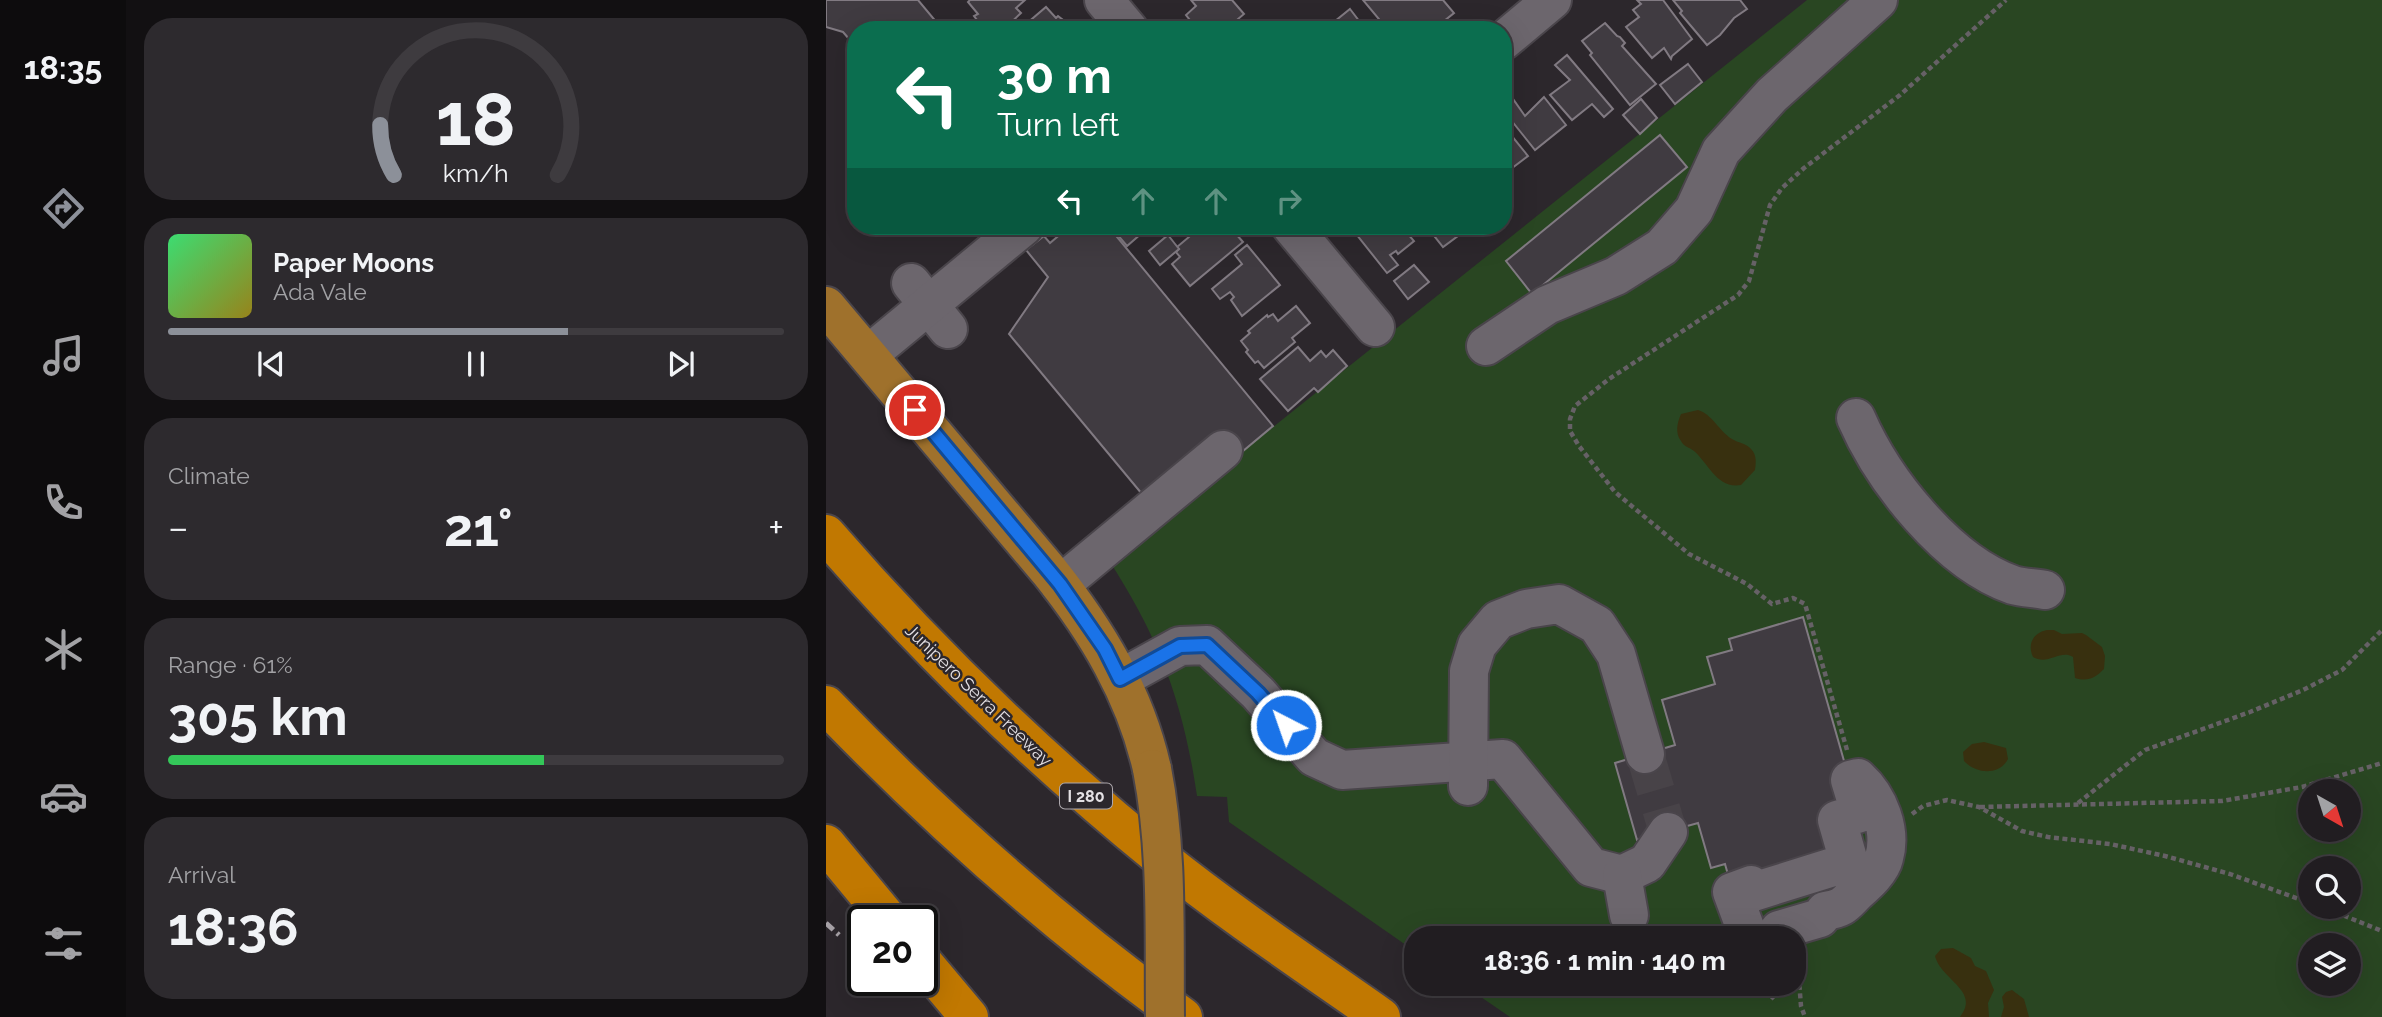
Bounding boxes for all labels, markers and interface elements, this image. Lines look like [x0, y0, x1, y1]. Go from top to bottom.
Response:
text: 30 m [997, 47, 1112, 104]
text: 18:35 [24, 49, 102, 86]
icon: left [882, 49, 973, 140]
text: 18 [436, 77, 516, 162]
text: Turn left [997, 106, 1119, 143]
text: km/h [443, 158, 509, 188]
icon: left [1051, 182, 1089, 220]
icon: ahead [1124, 182, 1162, 220]
icon: ahead [1197, 182, 1235, 220]
icon: right [1270, 182, 1308, 220]
icon: directions [39, 184, 88, 233]
text: Paper Moons [273, 248, 434, 278]
text: Ada Vale [273, 278, 367, 305]
icon: music [39, 331, 88, 380]
icon: previous [252, 345, 290, 383]
icon: pause [457, 345, 495, 383]
icon: next [662, 345, 700, 383]
pin [885, 380, 945, 440]
icon: arrive [896, 391, 934, 429]
text: Climate [168, 462, 250, 489]
icon: phone [39, 478, 88, 527]
text: 21° [444, 497, 513, 558]
text: − [168, 505, 188, 550]
text: + [768, 505, 784, 550]
street label: Junipero Serra Freeway [901, 619, 1057, 771]
icon: climate [39, 625, 88, 674]
text: Range · 61% [168, 651, 293, 678]
text: 305 km [168, 686, 348, 747]
position arrow [1249, 688, 1323, 762]
icon: car [39, 772, 88, 821]
north arrow [2298, 779, 2361, 842]
map controls [2298, 779, 2361, 996]
road number: I 280 [1060, 783, 1112, 808]
button: search [2298, 856, 2361, 919]
text: Arrival [168, 861, 235, 888]
text: 18:36 [168, 896, 299, 957]
speed limit sign: 20 [847, 905, 938, 996]
icon: filters [39, 919, 88, 968]
button: layers [2298, 933, 2361, 996]
text: 18:36 · 1 min · 140 m [1484, 946, 1726, 976]

